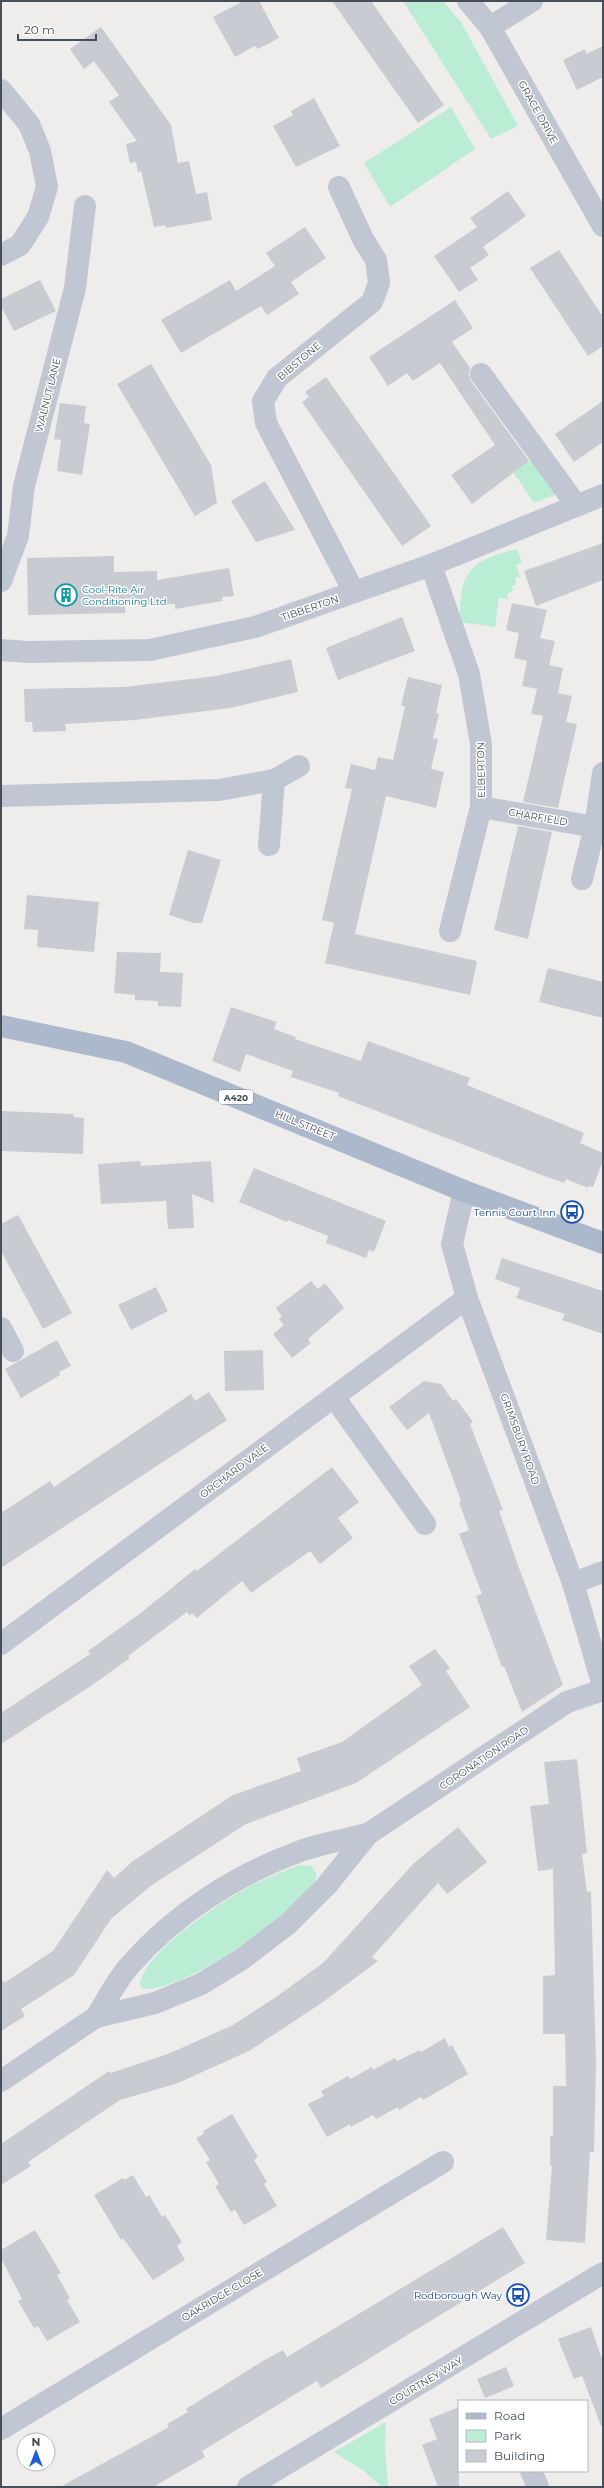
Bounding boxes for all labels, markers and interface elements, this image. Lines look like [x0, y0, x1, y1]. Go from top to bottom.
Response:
scale bar [18, 16, 96, 42]
text: 20 m [24, 22, 55, 37]
street label: GRACE DRIVE [515, 78, 561, 146]
street label: BIBSTONE [275, 339, 324, 383]
street label: WALNUT LANE [33, 356, 64, 433]
building icon: Cool-Rite Air Conditioning Ltd [53, 582, 79, 608]
place label: Cool-Rite Air Conditioning Ltd [82, 583, 166, 608]
street label: TIBBERTON [280, 592, 340, 624]
street label: ELBERTON [474, 742, 488, 798]
street label: CHARFIELD [507, 805, 569, 829]
road number: A420 [219, 1090, 253, 1104]
street label: HILL STREET [273, 1107, 337, 1143]
bus stop icon: Tennis Court Inn [559, 1199, 585, 1225]
place label: Tennis Court Inn [474, 1206, 556, 1219]
street label: GRIMSBURY ROAD [497, 1392, 543, 1486]
street label: ORCHARD VALE [197, 1441, 271, 1501]
street label: CORONATION ROAD [437, 1723, 531, 1793]
street label: OAKRIDGE CLOSE [179, 2266, 265, 2324]
bus stop icon: Rodborough Way [505, 2282, 531, 2308]
place label: Rodborough Way [414, 2289, 503, 2302]
street label: COURTNEY WAY [387, 2354, 466, 2408]
legend [458, 2400, 588, 2472]
text: Road [494, 2408, 525, 2423]
text: Park [494, 2428, 522, 2443]
north arrow [16, 2432, 56, 2472]
text: N [32, 2435, 40, 2449]
text: Building [494, 2448, 545, 2463]

